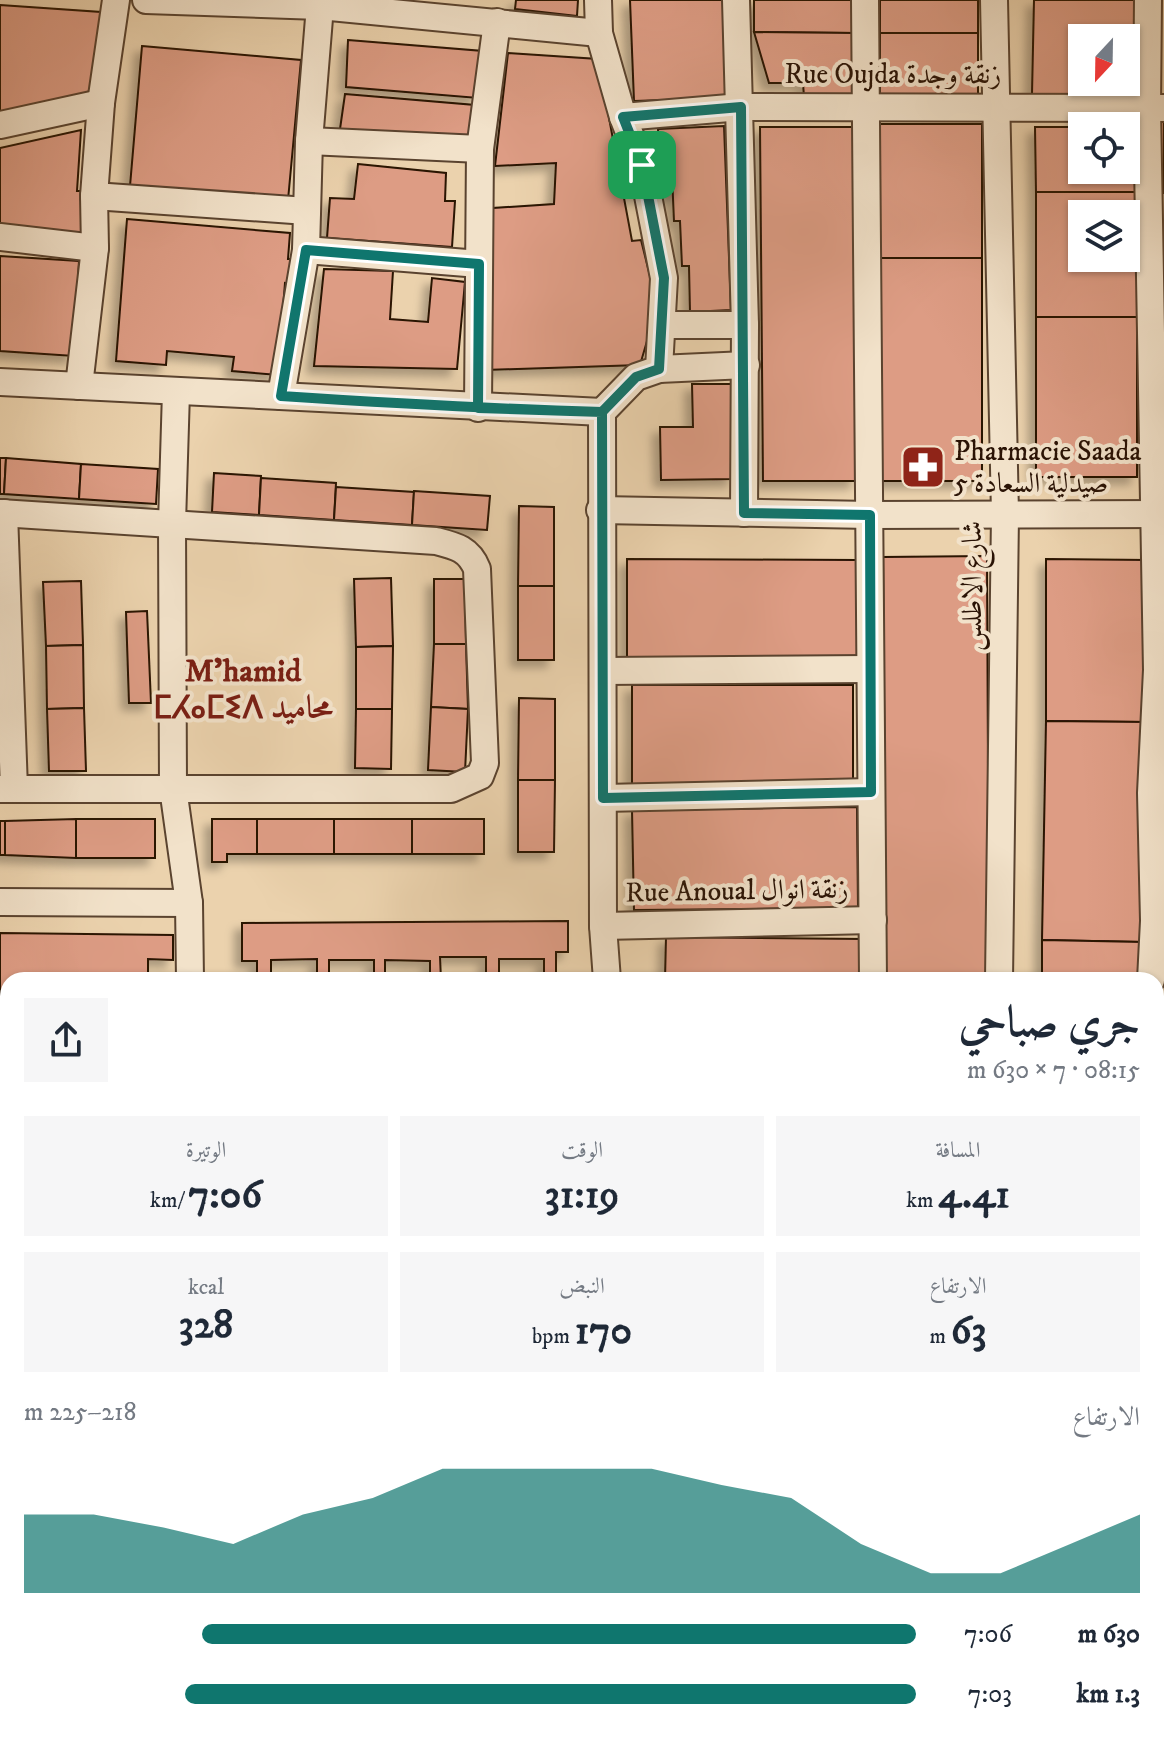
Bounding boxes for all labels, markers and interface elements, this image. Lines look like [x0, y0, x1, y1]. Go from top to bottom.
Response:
north arrow [1068, 24, 1140, 96]
map controls [1068, 24, 1140, 272]
street label: Rue Oujda زنقة وجدة [784, 57, 1002, 92]
button: locate [1068, 112, 1140, 184]
pin [608, 131, 676, 199]
icon: arrive [620, 143, 664, 187]
button: layers [1068, 200, 1140, 272]
place label: Pharmacie Saada 5 صيدلية السعادة [954, 434, 1142, 501]
pharmacy icon: Pharmacie Saada 5 صيدلية السعادة [899, 443, 947, 491]
street label: شارع الاطلس [955, 521, 995, 651]
district label: M'hamid ⵎⵃⴰⵎⵉⴷ محاميد [153, 652, 333, 729]
street label: Rue Anoual زنقة انوال [625, 872, 849, 910]
text: جري صباحي [959, 996, 1140, 1051]
button: share [24, 998, 108, 1082]
text: 08:15 · 7 × 630 m [967, 1054, 1140, 1087]
text: الوتيرة [186, 1137, 226, 1164]
text: الوقت [561, 1137, 603, 1164]
text: المسافة [936, 1137, 980, 1164]
text: 7:06 [188, 1171, 262, 1221]
text: 31:19 [545, 1171, 619, 1221]
text: 4.41 [938, 1171, 1010, 1221]
text: /km [150, 1187, 188, 1214]
text: km [906, 1187, 938, 1214]
text: النبض [559, 1273, 605, 1300]
text: الارتفاع [929, 1273, 987, 1300]
text: kcal [188, 1274, 224, 1301]
text: 328 [179, 1301, 233, 1351]
text: 170 [575, 1307, 632, 1357]
text: 63 [951, 1307, 987, 1357]
text: bpm [532, 1323, 575, 1350]
text: m [929, 1323, 951, 1350]
text: 218–225 m [24, 1396, 136, 1429]
text: الارتفاع [1073, 1401, 1140, 1434]
text: 7:06 [964, 1618, 1012, 1651]
text: 630 m [1078, 1618, 1140, 1651]
text: 7:03 [968, 1678, 1012, 1711]
text: 1.3 km [1077, 1678, 1140, 1711]

